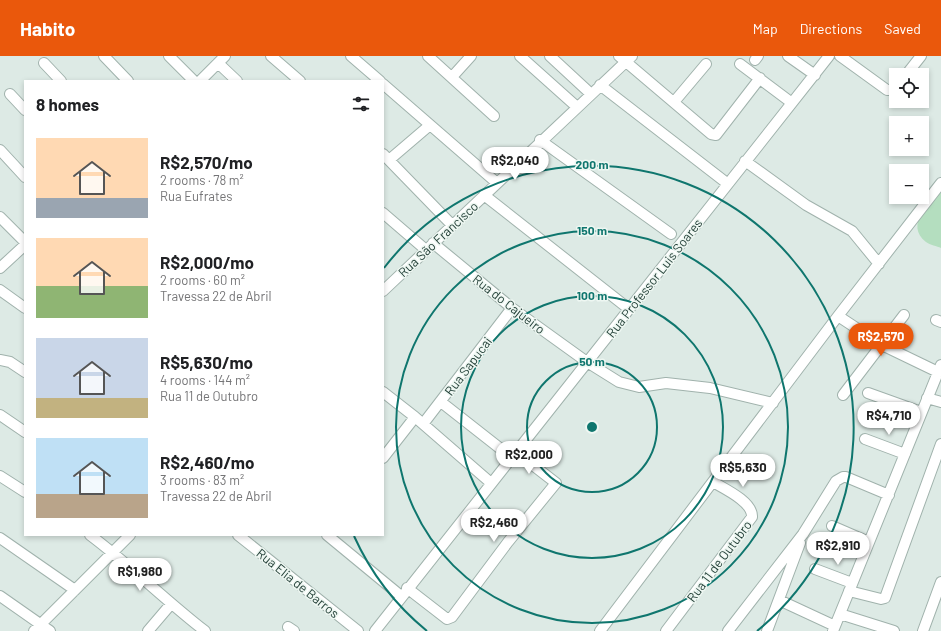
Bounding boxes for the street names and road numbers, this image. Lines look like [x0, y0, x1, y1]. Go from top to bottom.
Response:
street label: Rua São Francisco [395, 198, 481, 280]
street label: Rua Professor Luis Soares [603, 215, 705, 341]
street label: Rua do Cajueiro [470, 271, 548, 337]
street label: Rua Sapucai [441, 334, 495, 398]
street label: Rua 11 de Outubro [683, 517, 755, 605]
street label: Rua Elia de Barros [253, 545, 343, 621]

